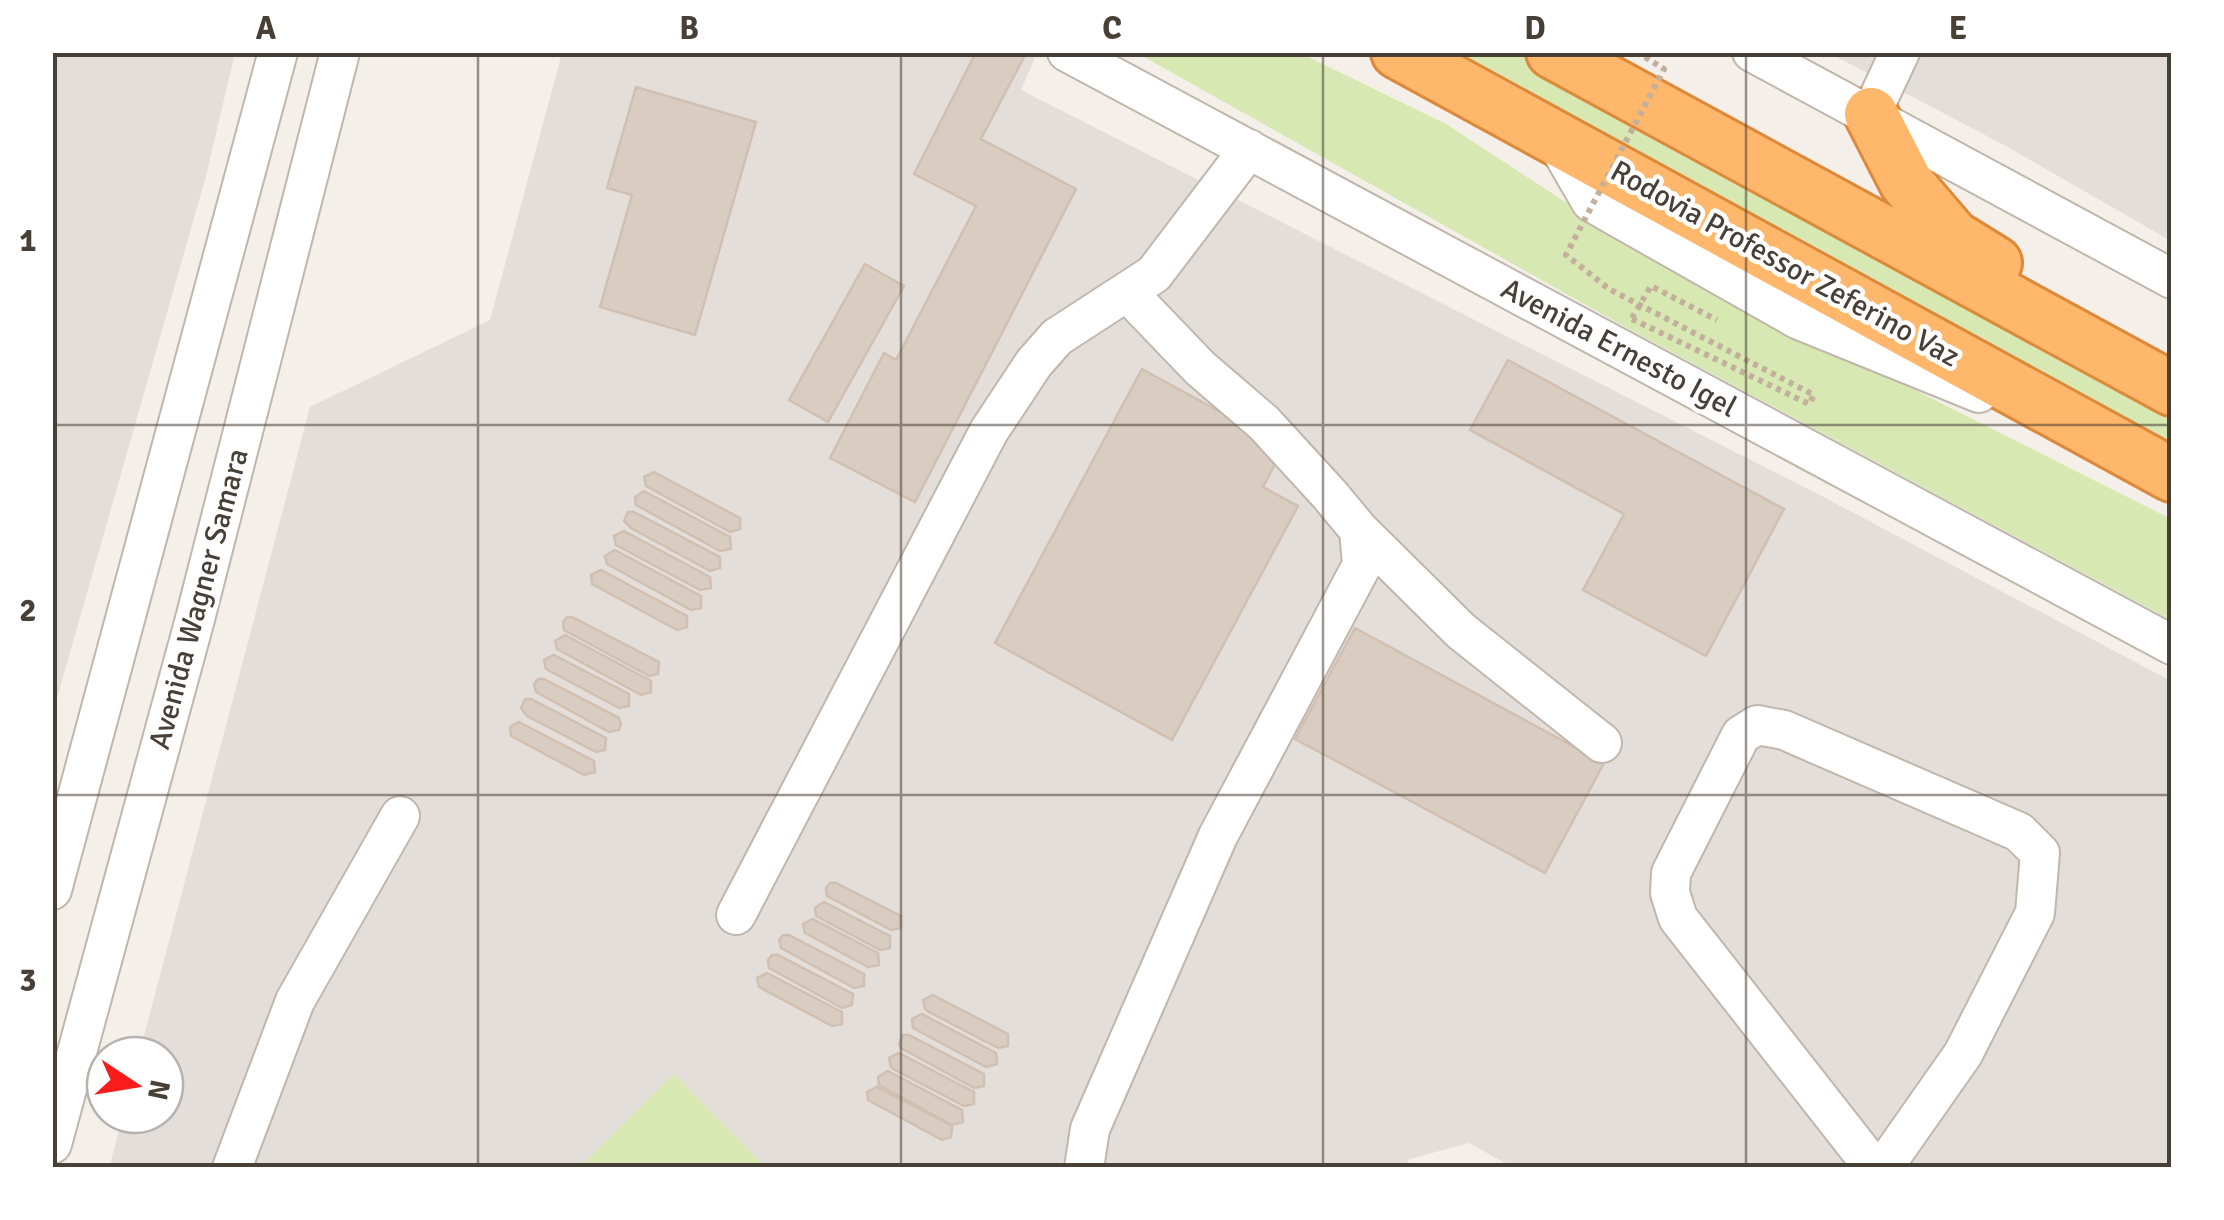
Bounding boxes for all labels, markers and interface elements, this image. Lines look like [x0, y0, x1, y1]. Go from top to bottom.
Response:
text: A [256, 9, 277, 48]
text: B [679, 9, 699, 48]
text: C [1102, 9, 1122, 48]
text: D [1524, 9, 1546, 48]
text: E [1949, 9, 1967, 48]
street label: Rodovia Professor Zeferino Vaz [1604, 153, 1966, 375]
text: 1 [19, 221, 37, 260]
street label: Avenida Ernesto Igel [1495, 270, 1743, 426]
street label: Avenida Wagner Samara [141, 445, 257, 753]
text: 2 [19, 591, 37, 630]
text: 3 [19, 961, 37, 1000]
north arrow [85, 1035, 185, 1135]
text: N [140, 1077, 177, 1103]

